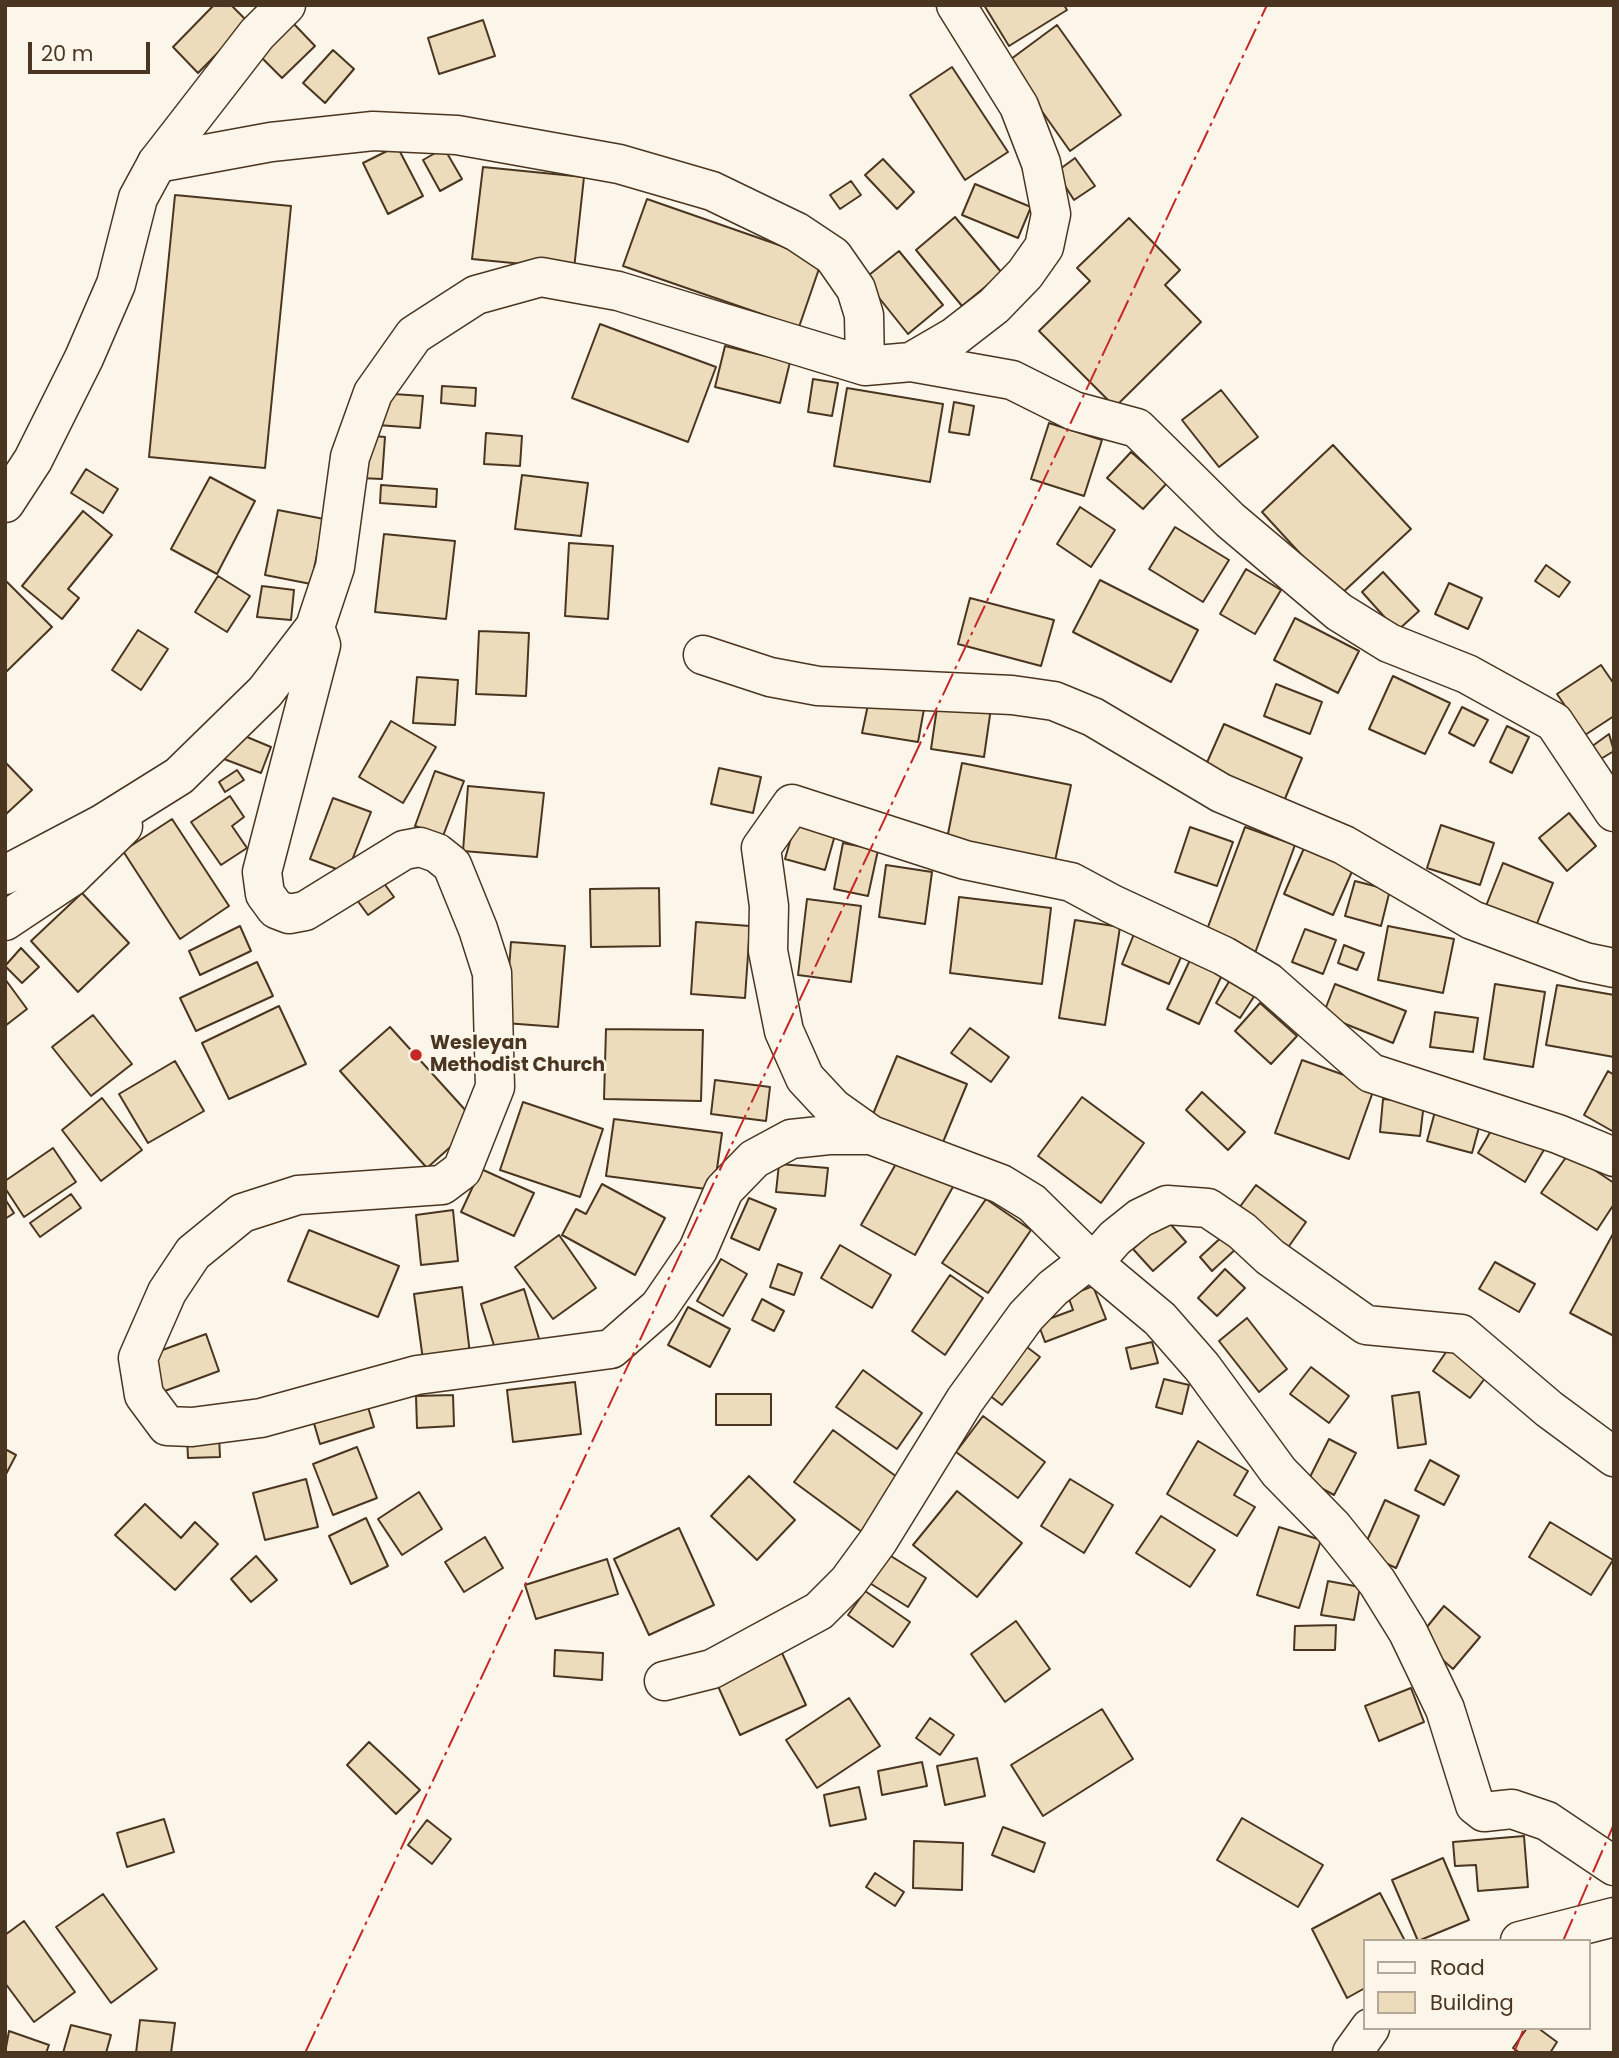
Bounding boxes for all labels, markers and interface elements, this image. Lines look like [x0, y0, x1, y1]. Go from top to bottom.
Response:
scale bar [32, 28, 154, 72]
text: 20 m [41, 39, 94, 68]
place label: Wesleyan Methodist Church [430, 1033, 605, 1077]
marker: Wesleyan Methodist Church [408, 1047, 424, 1063]
legend [1364, 1939, 1591, 2030]
text: Road [1430, 1953, 1485, 1982]
text: Building [1430, 1988, 1514, 2017]

